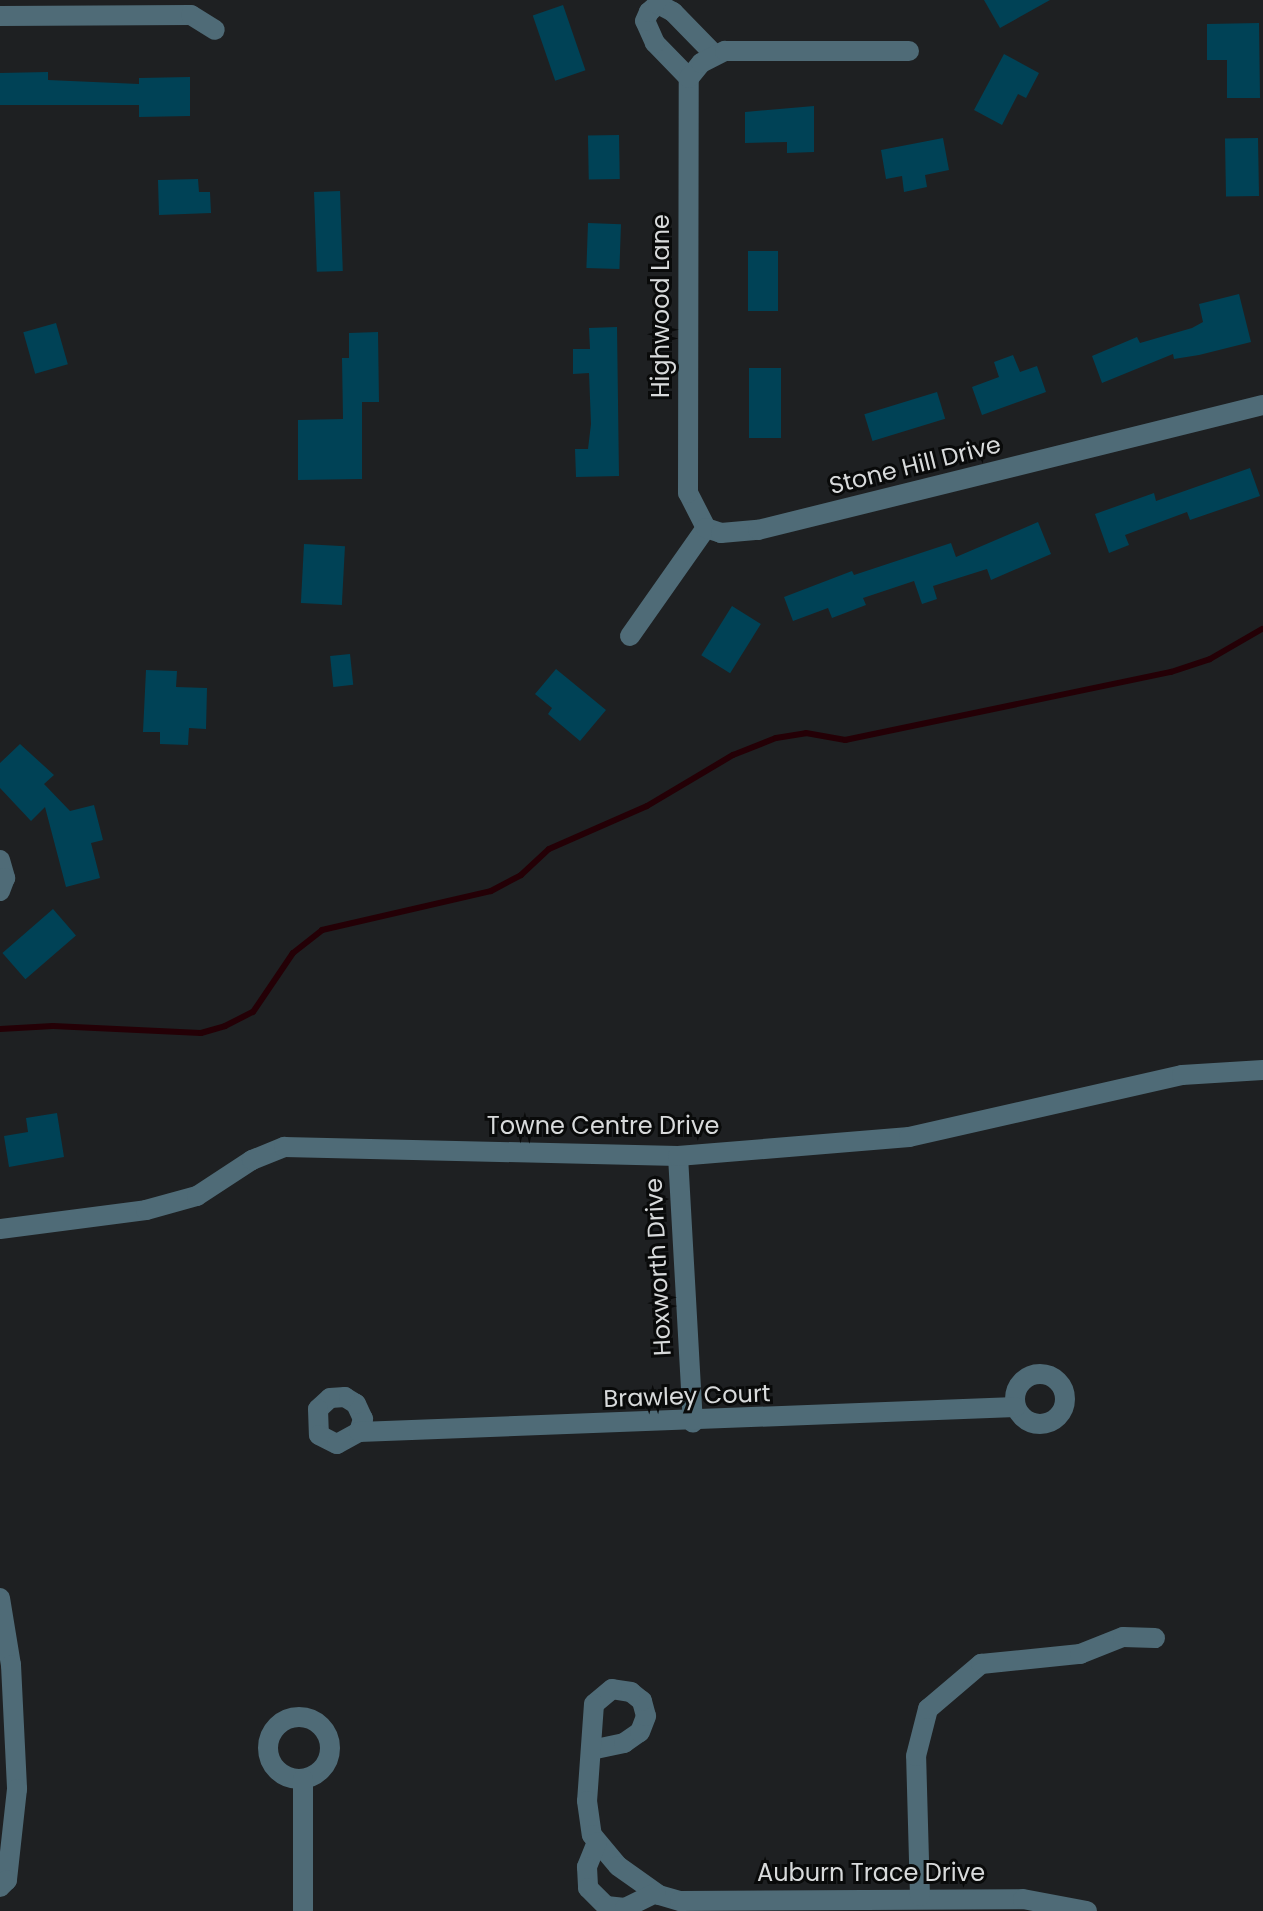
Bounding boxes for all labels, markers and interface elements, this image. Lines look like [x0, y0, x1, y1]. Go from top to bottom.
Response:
street label: Highwood Lane [647, 214, 675, 398]
street label: Stone Hill Drive [826, 430, 1004, 500]
street label: Towne Centre Drive [487, 1112, 719, 1140]
street label: Hoxworth Drive [639, 1177, 677, 1357]
street label: Brawley Court [603, 1379, 771, 1413]
street label: Auburn Trace Drive [757, 1859, 985, 1887]

